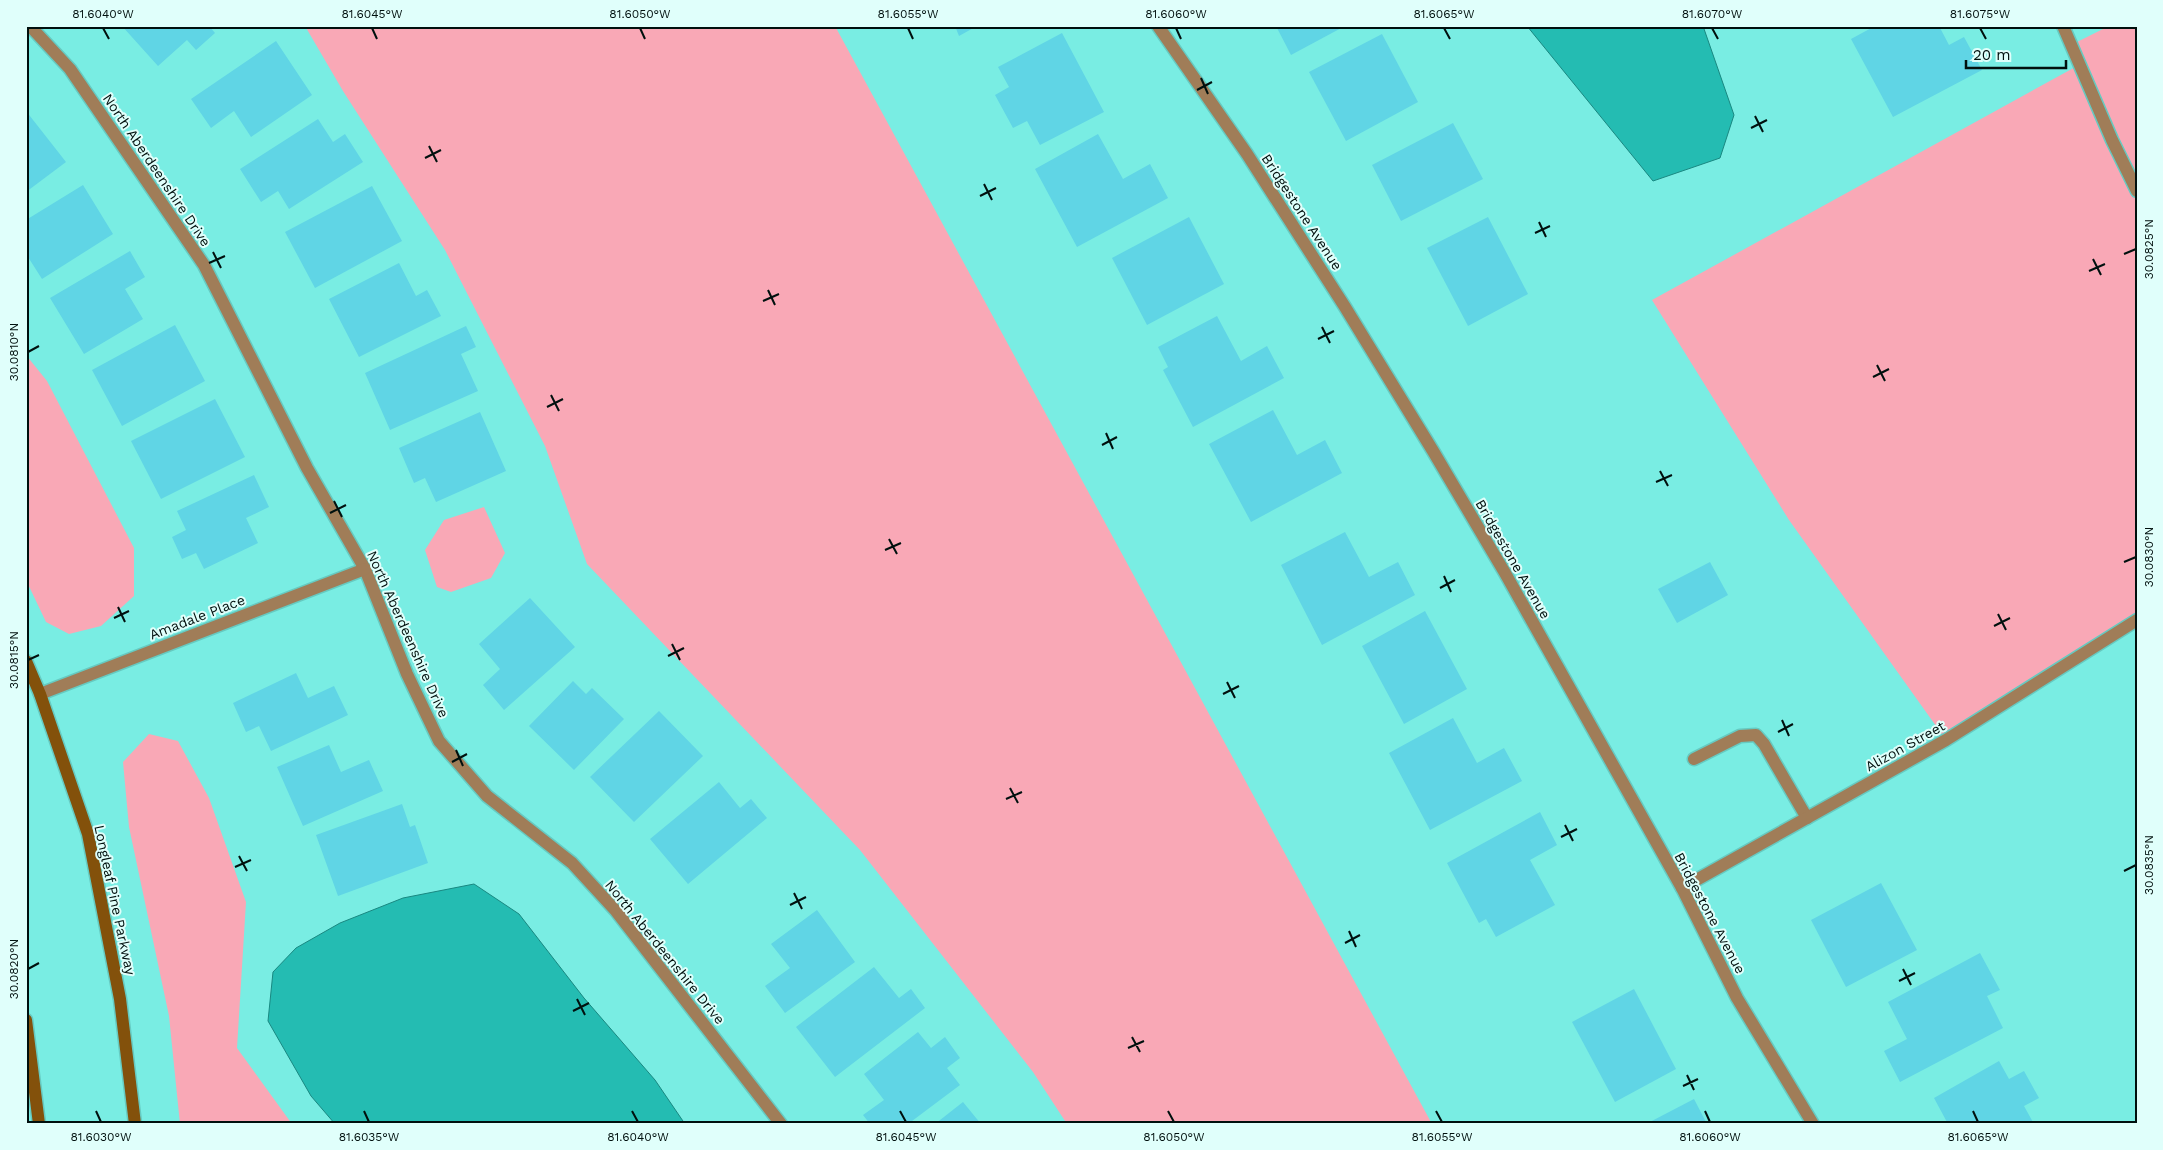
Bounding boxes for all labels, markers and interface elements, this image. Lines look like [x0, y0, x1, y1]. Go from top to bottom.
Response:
text: 81.6040°W [72, 7, 134, 21]
text: 81.6045°W [341, 7, 403, 21]
text: 81.6050°W [609, 7, 671, 21]
text: 81.6055°W [878, 7, 939, 21]
text: 81.6060°W [1145, 7, 1207, 21]
text: 81.6065°W [1413, 7, 1475, 21]
text: 81.6070°W [1682, 7, 1743, 21]
text: 81.6075°W [1950, 7, 2011, 21]
scale bar [1966, 38, 2066, 70]
text: 20 m [1973, 46, 2011, 64]
street label: North Aberdeenshire Drive [100, 91, 214, 249]
street label: Bridgestone Avenue [1259, 151, 1345, 273]
text: 30.0825°N [2142, 219, 2156, 279]
text: 30.0810°N [7, 323, 21, 381]
street label: Bridgestone Avenue [1472, 497, 1554, 621]
text: 30.0830°N [2142, 527, 2156, 587]
street label: North Aberdeenshire Drive [364, 548, 452, 720]
street label: Amadale Place [147, 591, 247, 643]
text: 30.0815°N [7, 631, 21, 689]
street label: Alizon Street [1862, 717, 1948, 774]
street label: Longleaf Pine Parkway [91, 824, 139, 977]
text: 30.0835°N [2142, 835, 2156, 895]
street label: Bridgestone Avenue [1671, 850, 1749, 976]
street label: North Aberdeenshire Drive [602, 877, 728, 1027]
text: 30.0820°N [7, 939, 21, 999]
text: 81.6030°W [70, 1130, 132, 1144]
text: 81.6035°W [339, 1130, 400, 1144]
text: 81.6040°W [607, 1130, 669, 1144]
text: 81.6045°W [875, 1130, 937, 1144]
text: 81.6050°W [1143, 1130, 1205, 1144]
text: 81.6055°W [1412, 1130, 1473, 1144]
text: 81.6060°W [1679, 1130, 1741, 1144]
text: 81.6065°W [1947, 1130, 2009, 1144]

